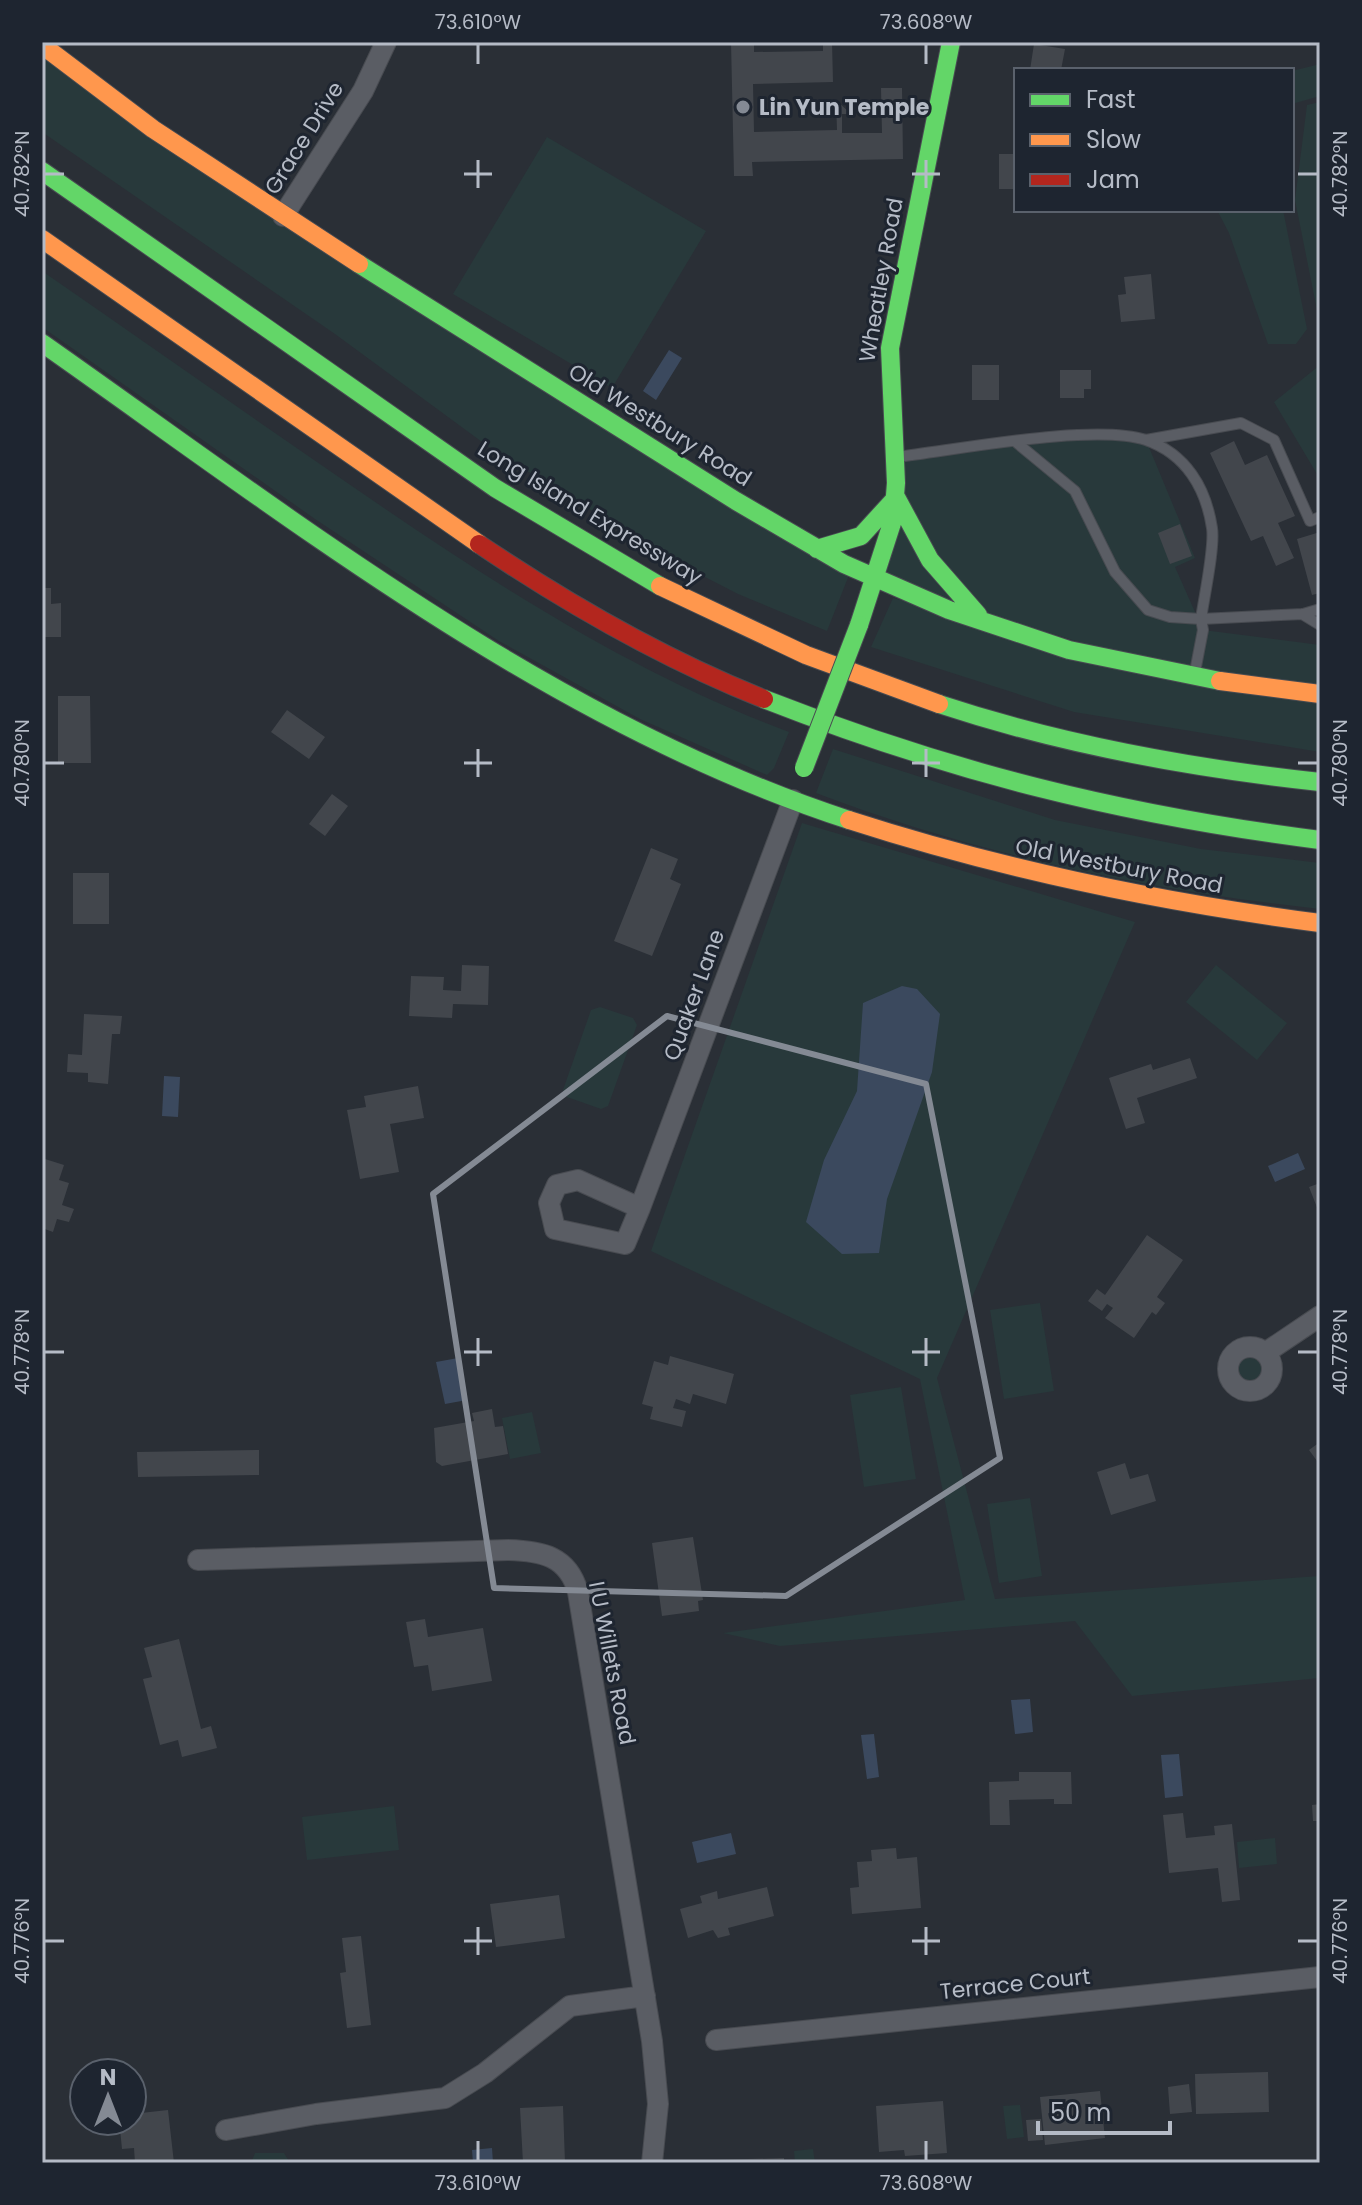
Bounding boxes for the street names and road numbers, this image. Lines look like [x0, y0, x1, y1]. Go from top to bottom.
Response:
street label: Grace Drive [257, 75, 351, 201]
street label: Wheatley Road [851, 195, 911, 365]
street label: Old Westbury Road [562, 356, 758, 494]
street label: Long Island Expressway [472, 433, 709, 593]
street label: Old Westbury Road [1013, 831, 1225, 901]
street label: Quaker Lane [656, 925, 732, 1065]
street label: I U Willets Road [581, 1579, 643, 1747]
street label: Terrace Court [938, 1961, 1092, 2007]

